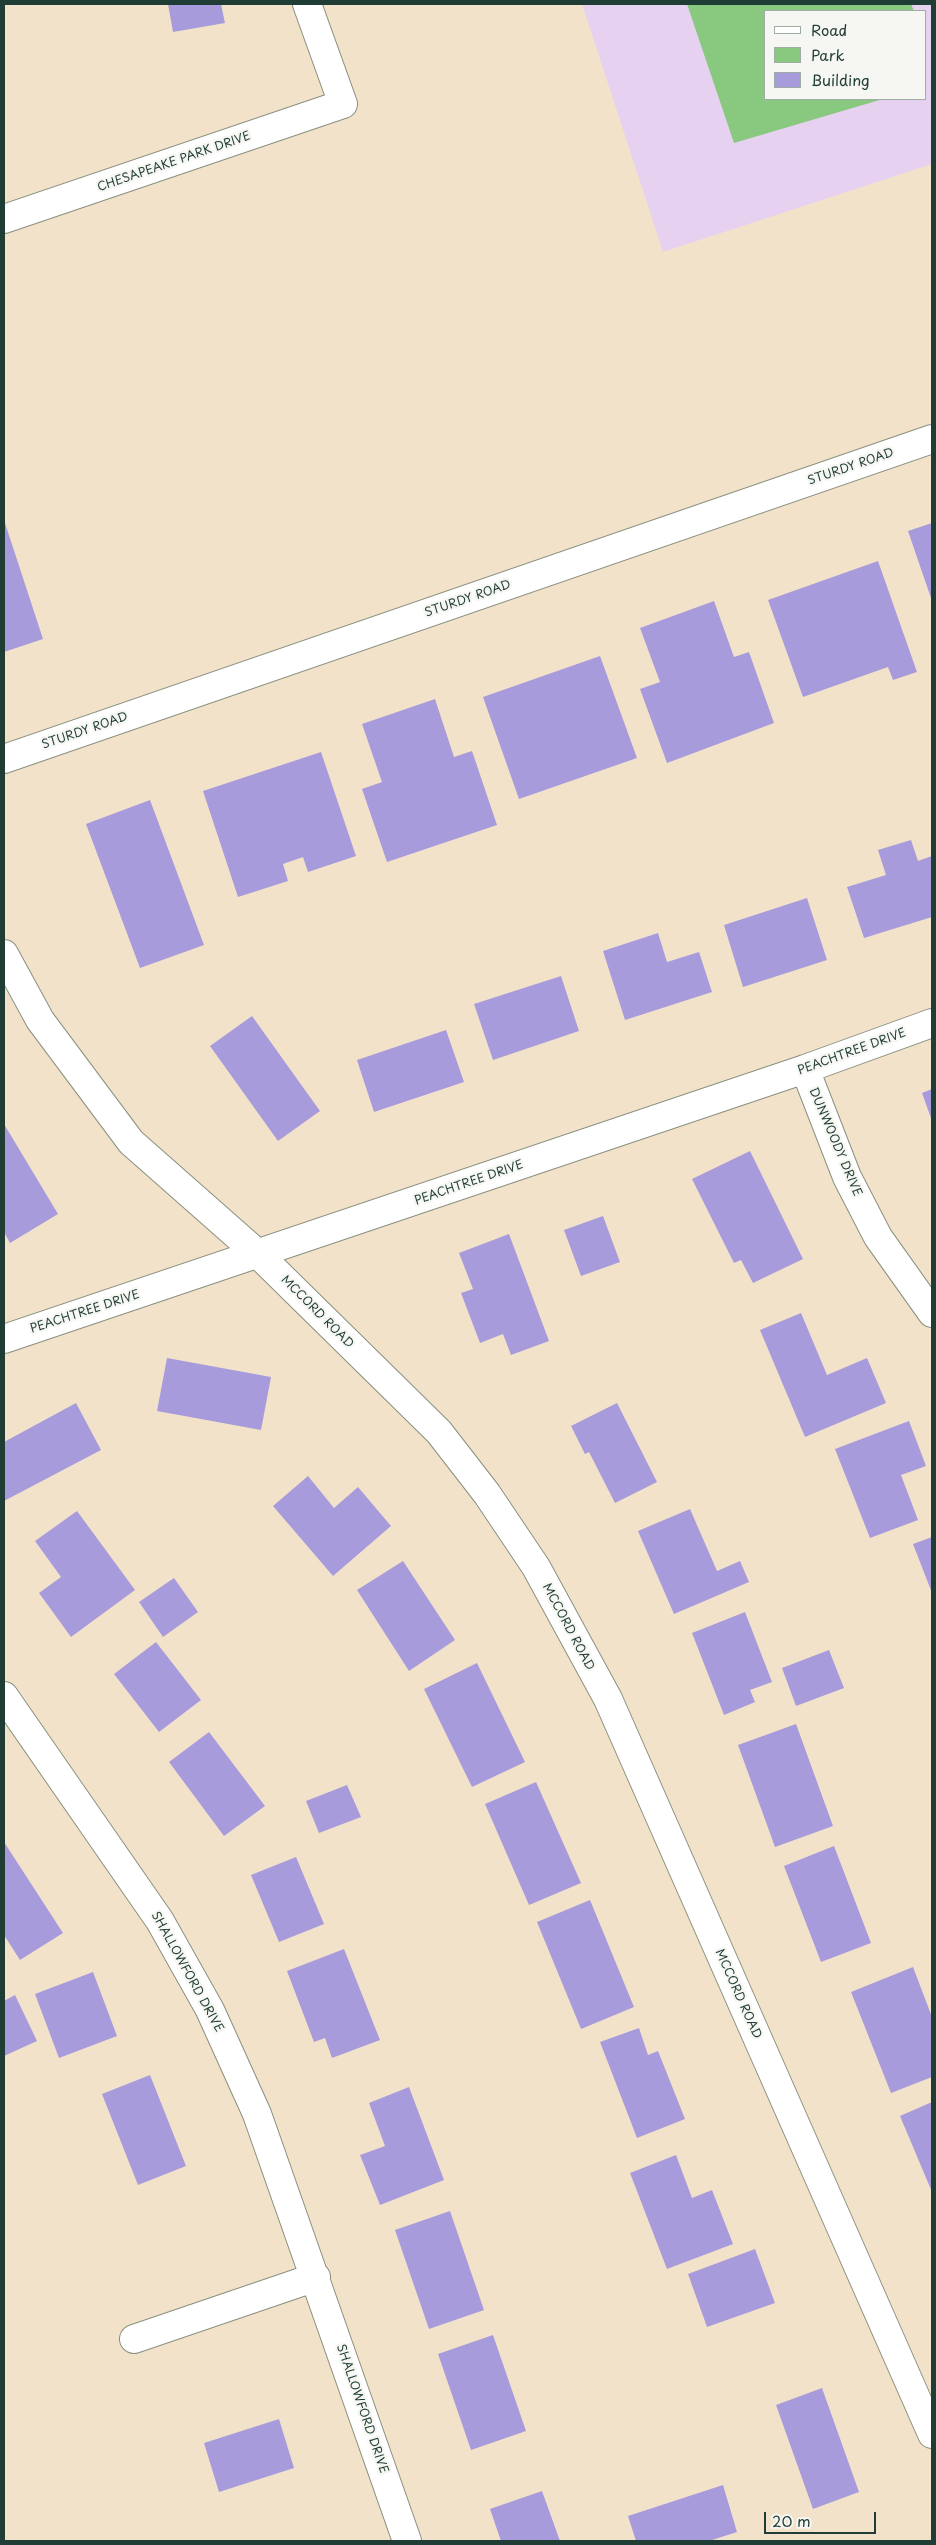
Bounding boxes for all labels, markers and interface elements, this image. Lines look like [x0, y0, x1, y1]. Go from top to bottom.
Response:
legend [764, 10, 926, 100]
text: Road [811, 18, 847, 41]
text: Park [811, 43, 845, 66]
text: Building [811, 68, 870, 91]
street label: CHESAPEAKE PARK DRIVE [96, 129, 252, 195]
street label: STURDY ROAD [806, 446, 896, 488]
street label: STURDY ROAD [423, 578, 513, 620]
street label: STURDY ROAD [40, 710, 130, 752]
street label: PEACHTREE DRIVE [796, 1026, 908, 1078]
street label: DUNWOODY DRIVE [806, 1085, 864, 1199]
street label: PEACHTREE DRIVE [413, 1158, 525, 1208]
street label: MCCORD ROAD [278, 1273, 356, 1351]
street label: PEACHTREE DRIVE [29, 1288, 141, 1336]
street label: MCCORD ROAD [539, 1581, 597, 1673]
street label: SHALLOWFORD DRIVE [148, 1909, 226, 2035]
street label: MCCORD ROAD [712, 1947, 764, 2041]
street label: SHALLOWFORD DRIVE [333, 2343, 391, 2475]
scale bar [766, 2502, 878, 2534]
text: 20 m [772, 2509, 811, 2532]

